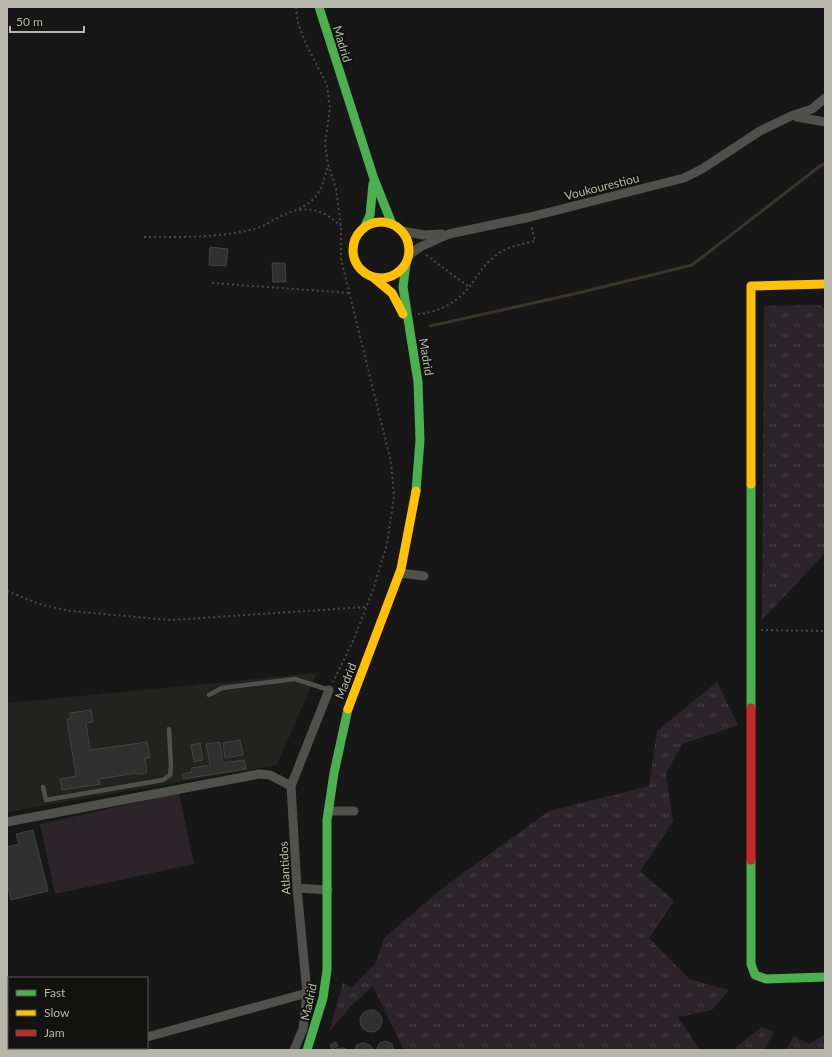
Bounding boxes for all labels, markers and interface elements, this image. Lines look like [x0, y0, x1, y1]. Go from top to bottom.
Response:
scale bar [10, 8, 84, 34]
text: 50 m [16, 14, 43, 29]
street label: Madrid [330, 24, 355, 64]
street label: Voukourestiou [563, 170, 641, 203]
street label: Madrid [416, 337, 437, 377]
street label: Madrid [332, 661, 360, 701]
street label: Atlantidos [276, 841, 293, 895]
legend [8, 977, 148, 1049]
street label: Madrid [297, 982, 320, 1022]
text: Fast [44, 985, 66, 1000]
text: Slow [44, 1005, 70, 1020]
text: Jam [44, 1025, 65, 1040]

